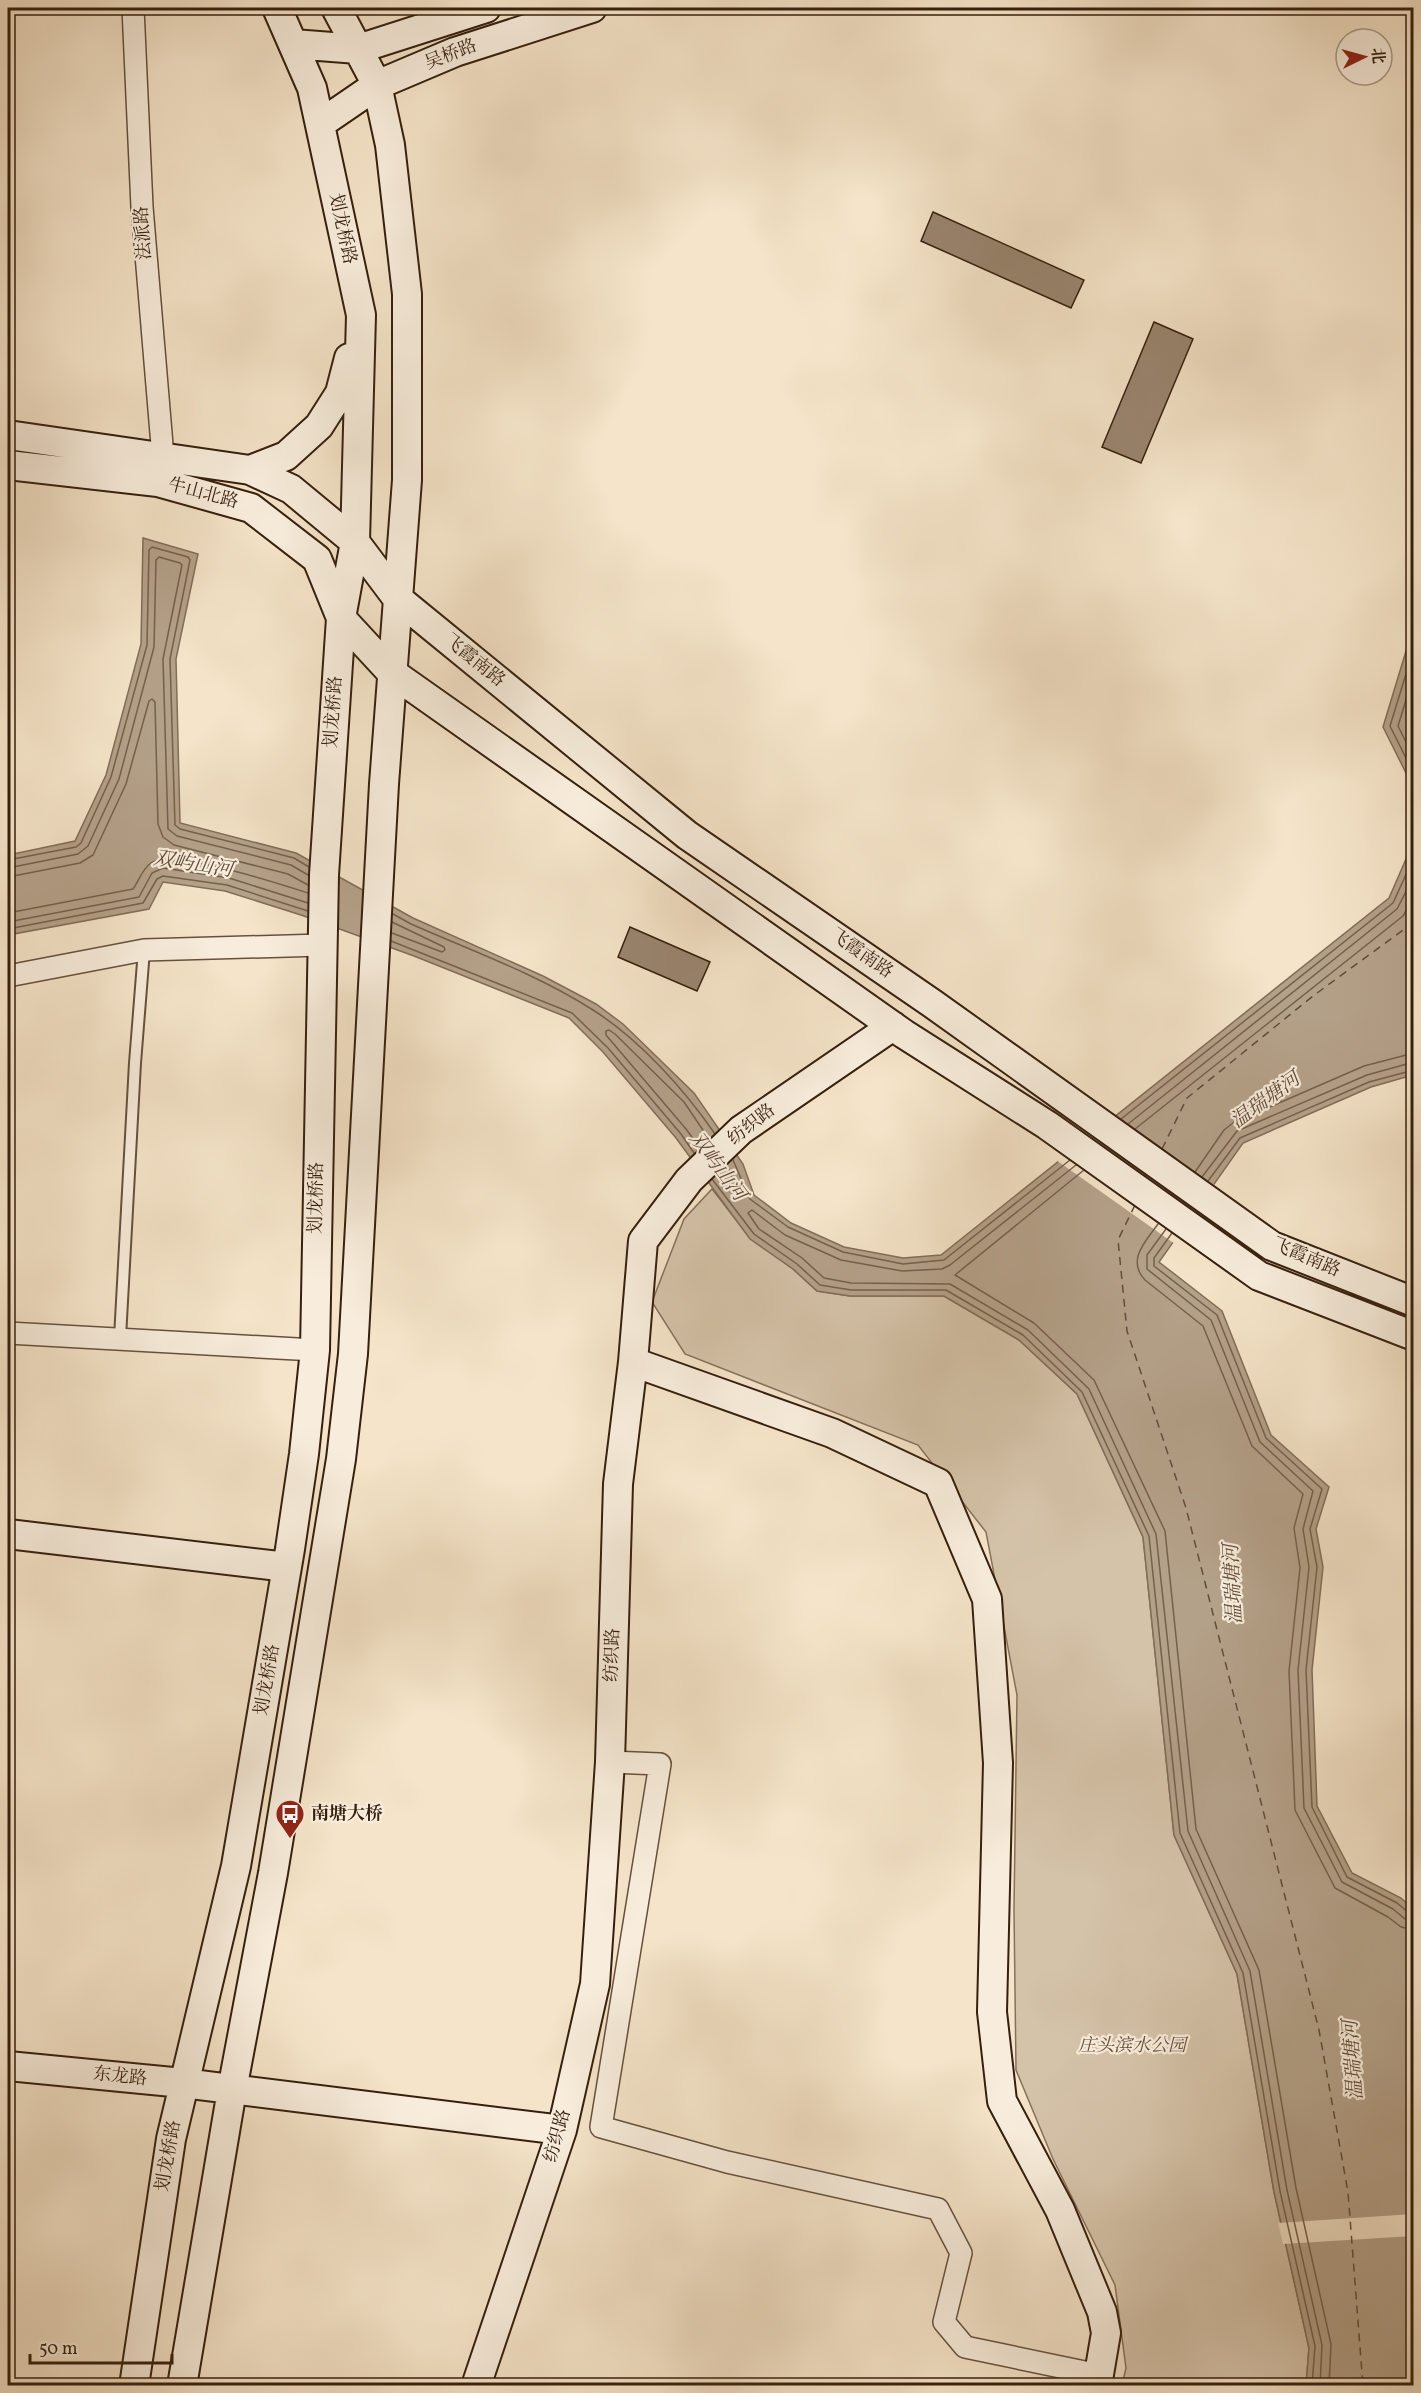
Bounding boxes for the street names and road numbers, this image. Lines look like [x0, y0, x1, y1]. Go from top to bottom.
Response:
street label: 吴桥路 [421, 34, 481, 76]
street label: 划龙桥路 [322, 191, 362, 267]
street label: 法派路 [130, 205, 158, 261]
street label: 牛山北路 [165, 473, 241, 515]
street label: 飞霞南路 [438, 629, 510, 693]
street label: 划龙桥路 [319, 675, 349, 749]
street label: 飞霞南路 [824, 923, 898, 985]
street label: 纺织路 [723, 1099, 781, 1151]
street label: 划龙桥路 [304, 1162, 330, 1234]
street label: 飞霞南路 [1268, 1232, 1344, 1284]
street label: 纺织路 [600, 1628, 626, 1682]
street label: 划龙桥路 [249, 1642, 287, 1718]
street label: 东龙路 [92, 2062, 148, 2092]
street label: 纺织路 [539, 2107, 577, 2165]
street label: 划龙桥路 [150, 2118, 188, 2194]

